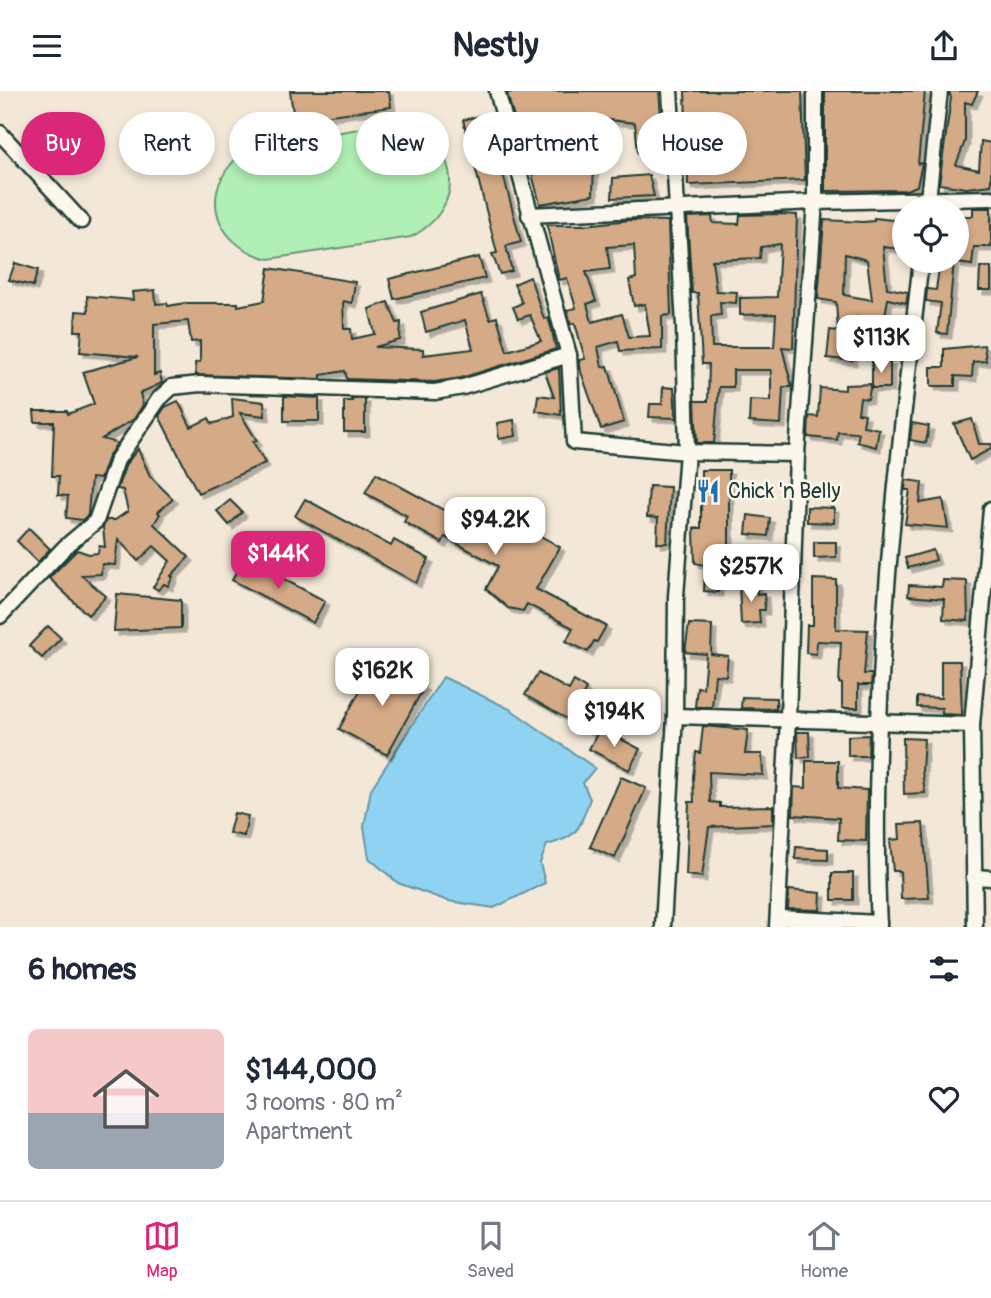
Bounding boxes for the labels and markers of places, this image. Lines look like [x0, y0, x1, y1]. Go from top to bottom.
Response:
pin: $113K [832, 315, 930, 375]
restaurant icon: Chick 'n Belly [694, 477, 722, 505]
place label: Chick 'n Belly [728, 478, 841, 505]
pin: $94.2K [438, 497, 552, 557]
pin: $144K [229, 531, 327, 591]
pin: $257K [702, 545, 800, 604]
pin: $162K [333, 649, 431, 708]
pin: $194K [565, 689, 663, 749]

